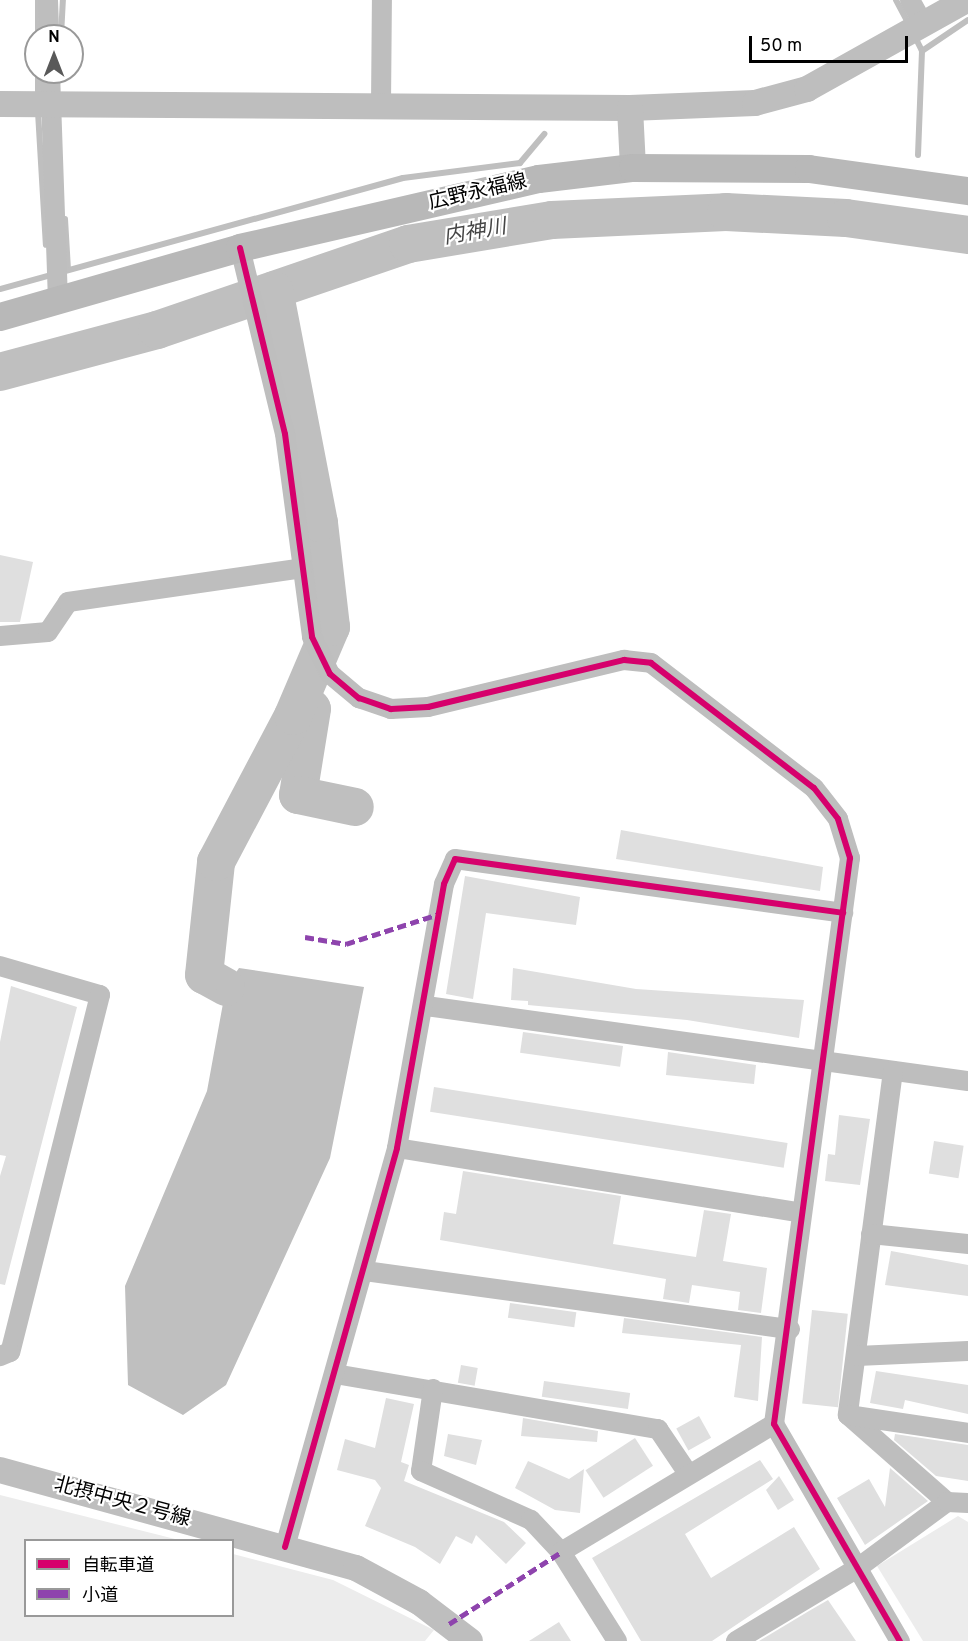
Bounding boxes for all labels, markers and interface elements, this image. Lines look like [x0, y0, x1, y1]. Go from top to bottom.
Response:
north arrow [24, 24, 84, 84]
scale bar [752, 24, 911, 62]
text: N [48, 28, 60, 48]
text: 50 m [760, 35, 802, 58]
street label: 広野永福線 [427, 170, 529, 216]
water label: 内神川 [442, 215, 508, 251]
street label: 北摂中央２号線 [51, 1473, 193, 1533]
legend [24, 1539, 234, 1617]
text: 自転車道 [82, 1555, 154, 1578]
text: 小道 [82, 1585, 118, 1608]

